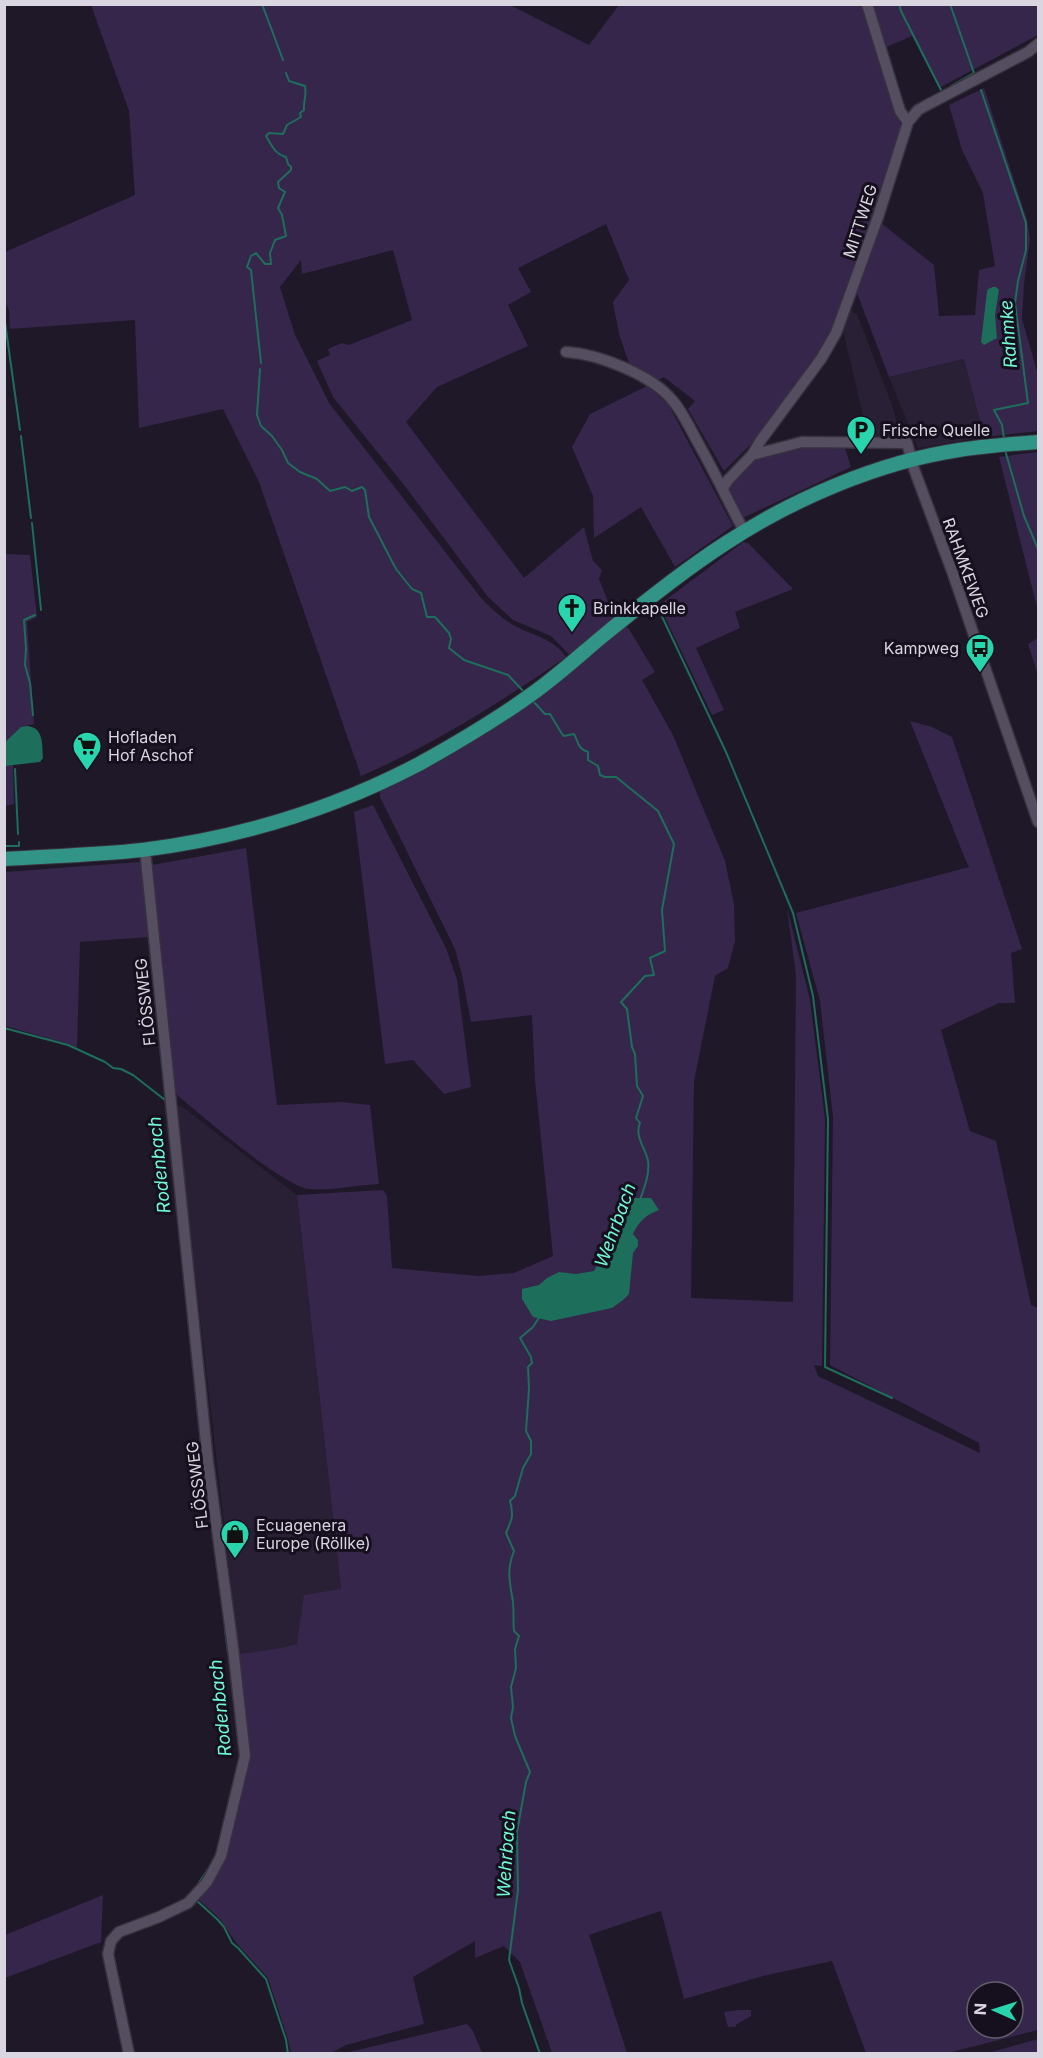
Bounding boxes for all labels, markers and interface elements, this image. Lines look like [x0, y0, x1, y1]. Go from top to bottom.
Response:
street label: MITTWEG [839, 181, 881, 261]
water label: Rahmke [995, 299, 1021, 369]
parking icon: Frische Quelle [845, 414, 877, 456]
place label: Frische Quelle [882, 420, 990, 440]
street label: RAHMKEWEG [939, 515, 993, 621]
church icon: Brinkkapelle [556, 592, 588, 634]
place label: Brinkkapelle [593, 598, 686, 618]
bus stop icon: Kampweg [964, 632, 996, 674]
place label: Kampweg [884, 638, 959, 658]
place label: Hofladen Hof Aschof [108, 727, 194, 765]
supermarket icon: Hofladen Hof Aschof [71, 730, 103, 772]
street label: FLÖSSWEG [130, 957, 160, 1047]
water label: Rodenbach [143, 1116, 175, 1214]
water label: Wehrbach [590, 1180, 640, 1270]
street label: FLÖSSWEG [182, 1440, 212, 1530]
place label: Ecuagenera Europe (Röllke) [256, 1515, 371, 1553]
shop icon: Ecuagenera Europe (Röllke) [219, 1518, 251, 1560]
water label: Rodenbach [204, 1659, 236, 1757]
water label: Wehrbach [492, 1809, 520, 1899]
north arrow [965, 1980, 1025, 2040]
text: N [970, 2003, 990, 2016]

